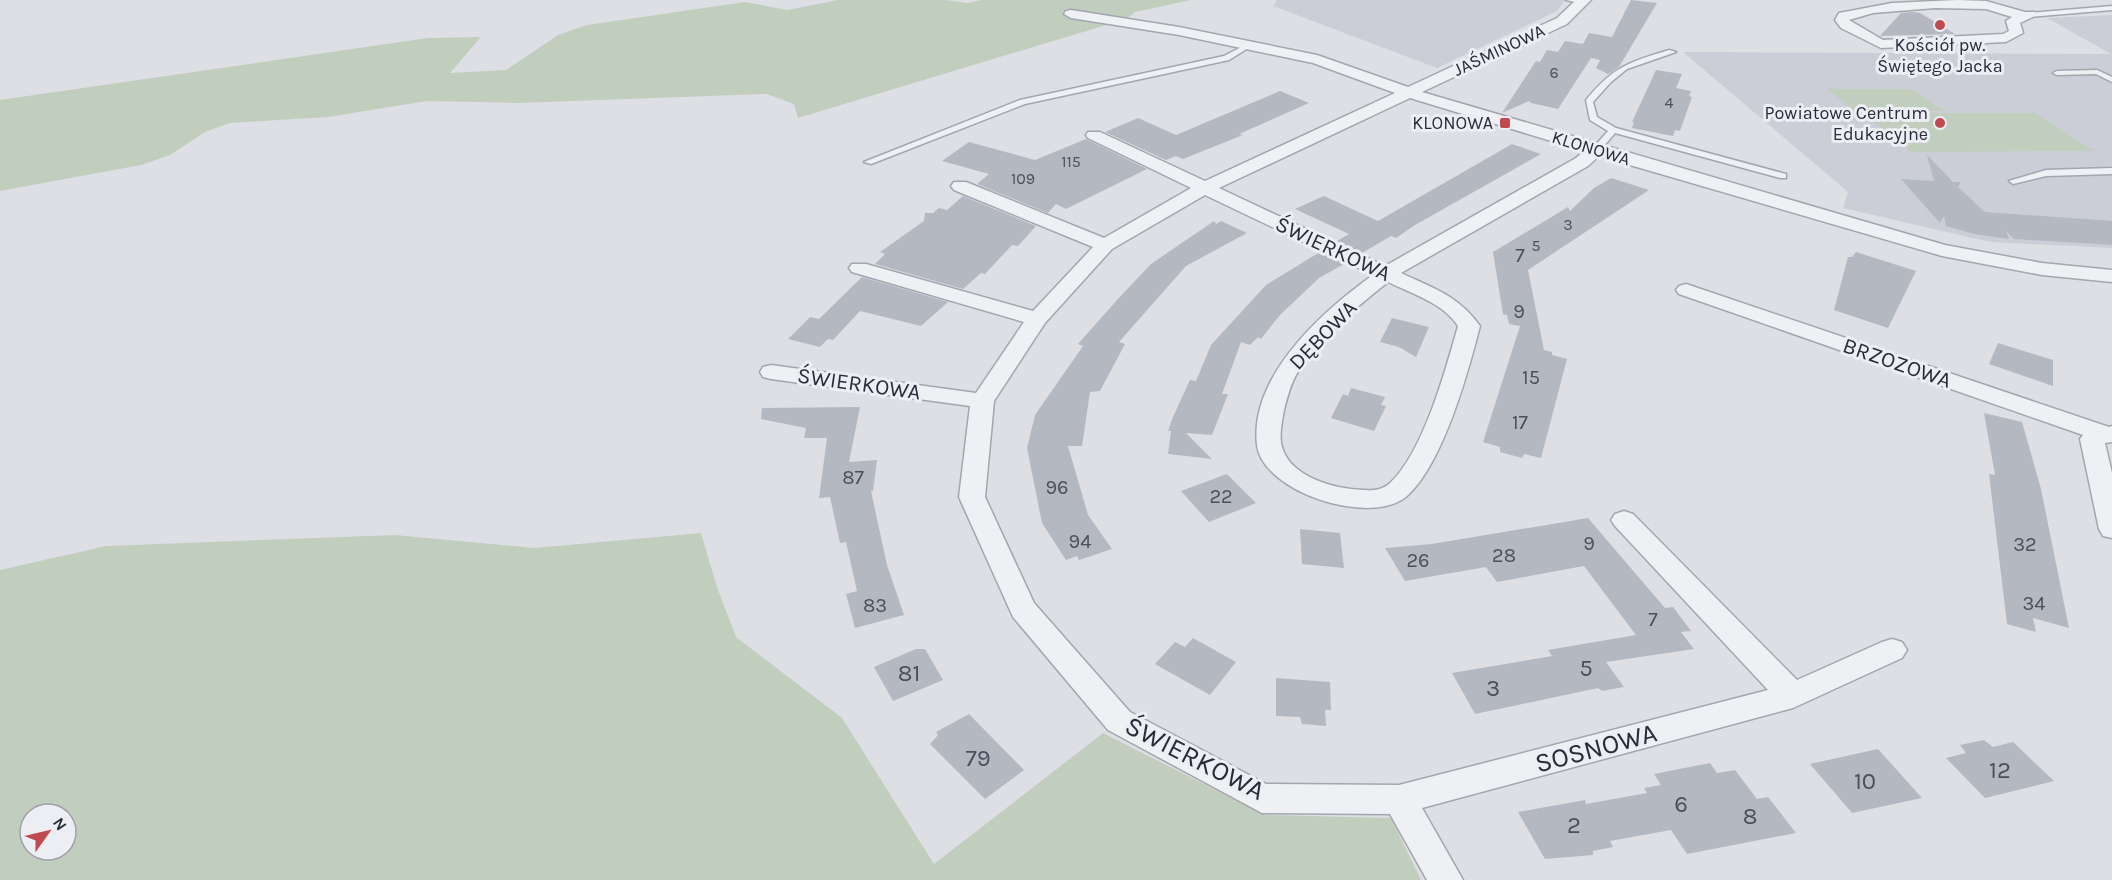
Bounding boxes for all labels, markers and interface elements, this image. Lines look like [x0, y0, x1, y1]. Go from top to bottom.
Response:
street label: JAŚMINOWA [1449, 18, 1548, 81]
marker: Kościół pw. Świętego Jacka [1933, 18, 1947, 32]
place label: Kościół pw. Świętego Jacka [1877, 34, 2003, 77]
house number: 6 [1549, 63, 1559, 82]
house number: 4 [1665, 93, 1674, 112]
place label: Powiatowe Centrum Edukacyjne [1765, 102, 1928, 145]
place label: KLONOWA [1412, 112, 1493, 134]
marker: KLONOWA [1498, 116, 1512, 130]
marker: Powiatowe Centrum Edukacyjne [1933, 116, 1947, 130]
street label: KLONOWA [1549, 126, 1633, 170]
house number: 115 [1061, 152, 1081, 171]
house number: 109 [1011, 169, 1035, 188]
street label: ŚWIERKOWA [1271, 210, 1395, 287]
house number: 3 [1563, 215, 1573, 234]
house number: 5 [1531, 236, 1541, 255]
house number: 7 [1515, 244, 1525, 267]
street label: DĘBOWA [1284, 295, 1363, 375]
house number: 9 [1513, 300, 1525, 323]
street label: BRZOZOWA [1839, 332, 1955, 394]
street label: ŚWIERKOWA [796, 361, 923, 406]
house number: 15 [1522, 366, 1540, 389]
house number: 17 [1512, 411, 1529, 434]
house number: 87 [842, 466, 864, 489]
house number: 96 [1045, 476, 1069, 499]
house number: 22 [1209, 485, 1233, 508]
house number: 94 [1069, 530, 1091, 553]
house number: 9 [1583, 532, 1595, 555]
house number: 32 [2013, 533, 2037, 556]
house number: 28 [1492, 544, 1516, 567]
house number: 26 [1406, 549, 1430, 572]
house number: 34 [2023, 592, 2045, 615]
house number: 83 [863, 594, 887, 617]
house number: 7 [1648, 608, 1658, 631]
house number: 5 [1579, 654, 1593, 682]
house number: 81 [898, 659, 920, 687]
house number: 3 [1486, 674, 1500, 702]
street label: ŚWIERKOWA [1120, 709, 1270, 807]
street label: SOSNOWA [1532, 716, 1660, 780]
house number: 79 [965, 744, 991, 772]
house number: 12 [1989, 756, 2011, 784]
house number: 10 [1854, 767, 1876, 795]
house number: 6 [1674, 790, 1688, 818]
north arrow [18, 802, 78, 862]
house number: 8 [1743, 802, 1757, 830]
house number: 2 [1567, 811, 1581, 839]
text: N [49, 814, 71, 834]

